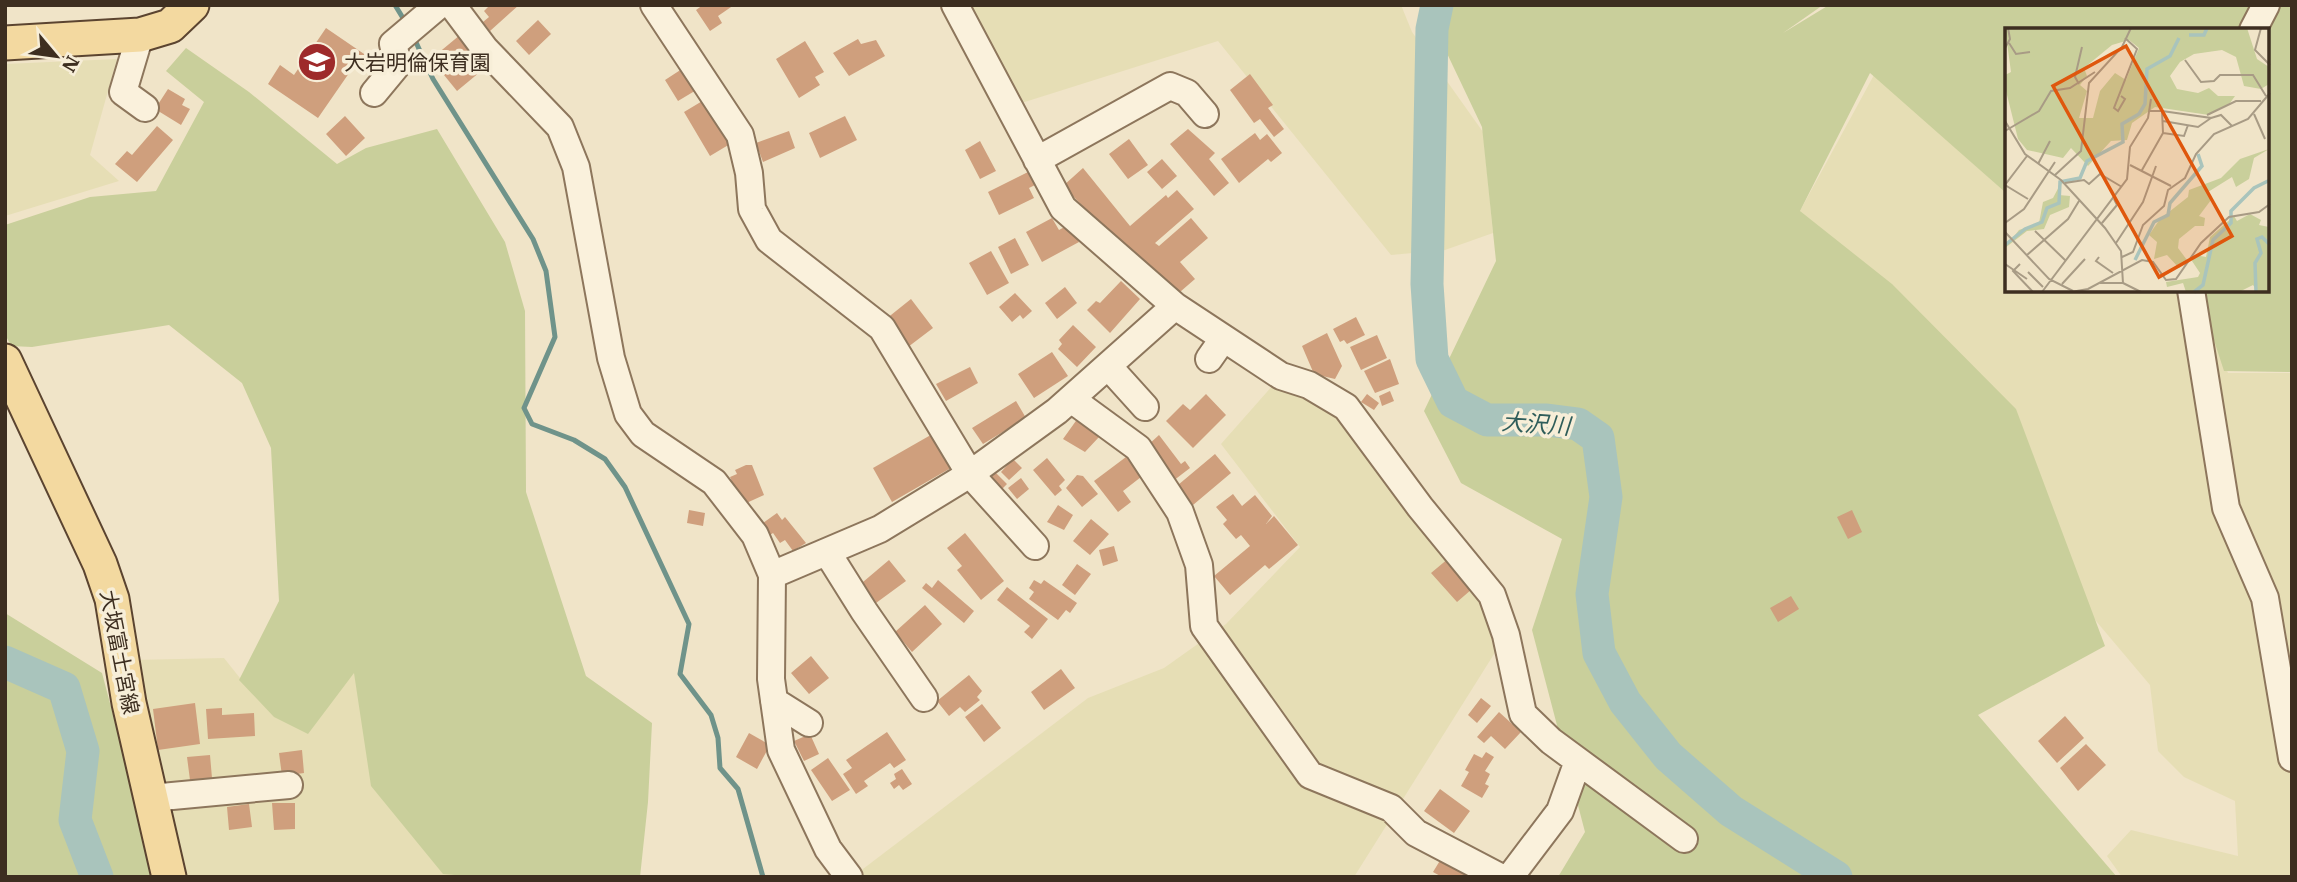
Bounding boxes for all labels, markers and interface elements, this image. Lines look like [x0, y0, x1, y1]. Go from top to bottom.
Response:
north arrow [21, 21, 91, 91]
inset map [2005, 28, 2269, 292]
school or university icon: 大岩明倫保育園 [296, 41, 338, 83]
place label: 大岩明倫保育園 [344, 48, 491, 76]
text: N [57, 52, 85, 77]
water label: 大沢川 [1501, 406, 1574, 441]
street label: 大坂富士宮線 [94, 587, 146, 717]

